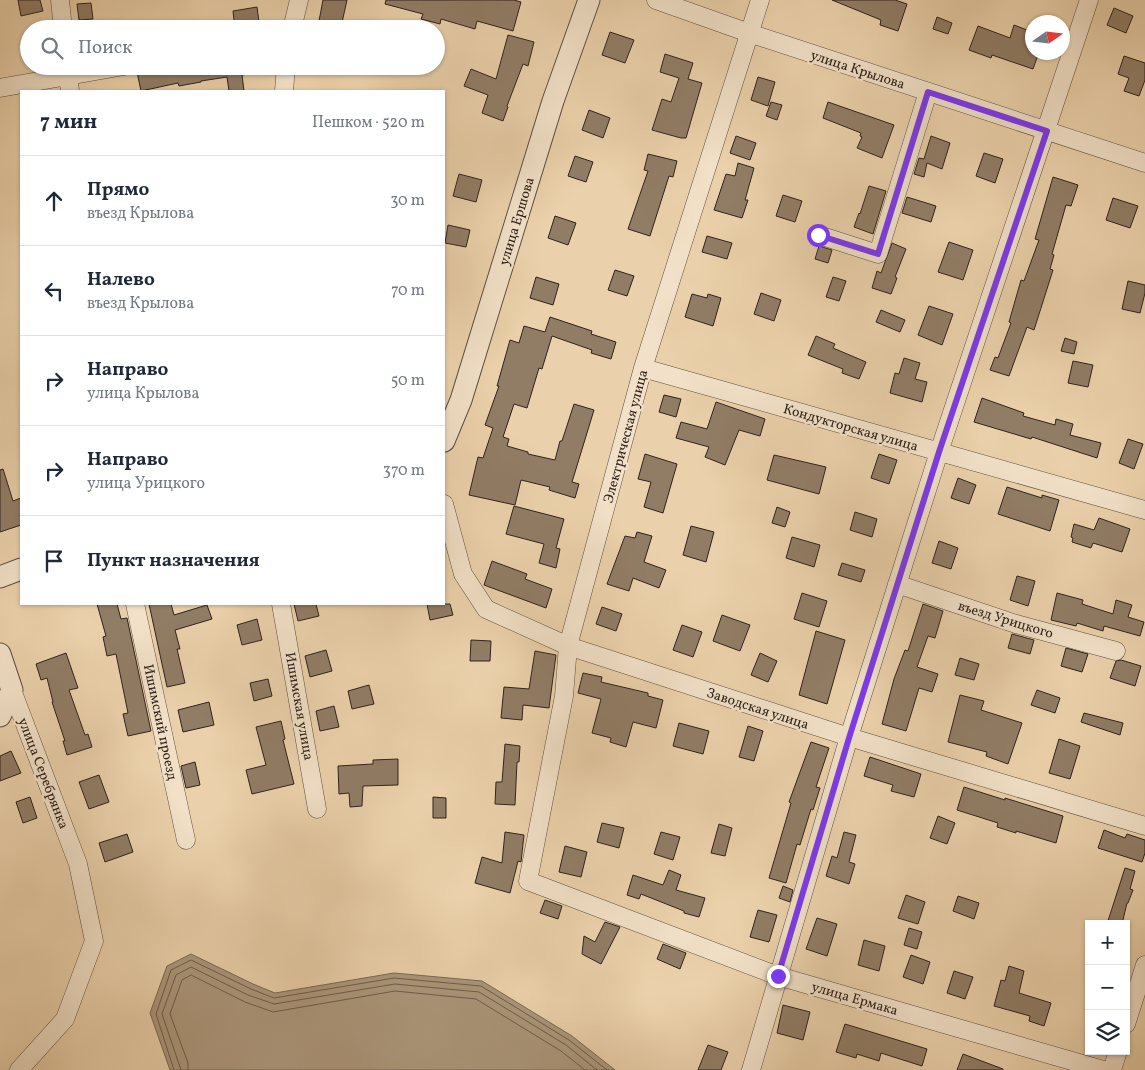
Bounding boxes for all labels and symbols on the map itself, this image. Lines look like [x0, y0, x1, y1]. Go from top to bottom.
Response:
north arrow [1025, 15, 1070, 60]
street label: улица Крылова [808, 46, 907, 95]
street label: улица Ершова [495, 175, 540, 268]
route start [807, 224, 830, 247]
street label: Электрическая улица [599, 368, 653, 505]
street label: Кондукторская улица [781, 400, 920, 457]
street label: въезд Урицкого [956, 597, 1056, 644]
street label: Ишимская улица [280, 651, 317, 762]
street label: Ишимский проезд [138, 663, 181, 782]
street label: Заводская улица [704, 684, 811, 735]
street label: улица Серебрянка [13, 715, 73, 832]
route end [767, 965, 790, 988]
street label: улица Ермака [809, 978, 900, 1021]

